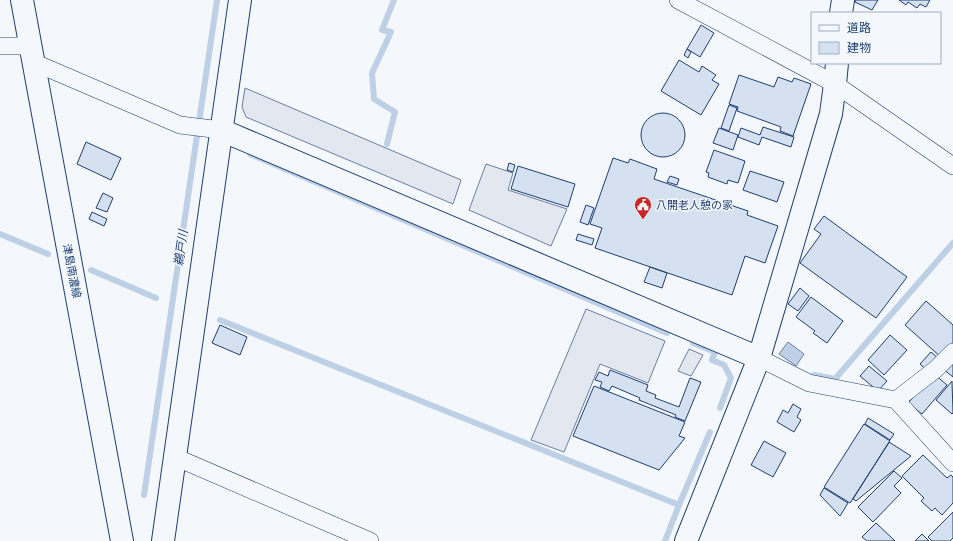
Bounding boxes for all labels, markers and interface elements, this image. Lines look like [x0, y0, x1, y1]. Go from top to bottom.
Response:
legend [811, 12, 941, 64]
text: 道路 [847, 20, 871, 35]
text: 建物 [847, 40, 871, 55]
public building icon: 八開老人憩の家 [633, 195, 653, 220]
place label: 八開老人憩の家 [656, 198, 733, 211]
water label: 鵜戸川 [171, 227, 191, 267]
street label: 津島南濃線 [61, 243, 84, 299]

